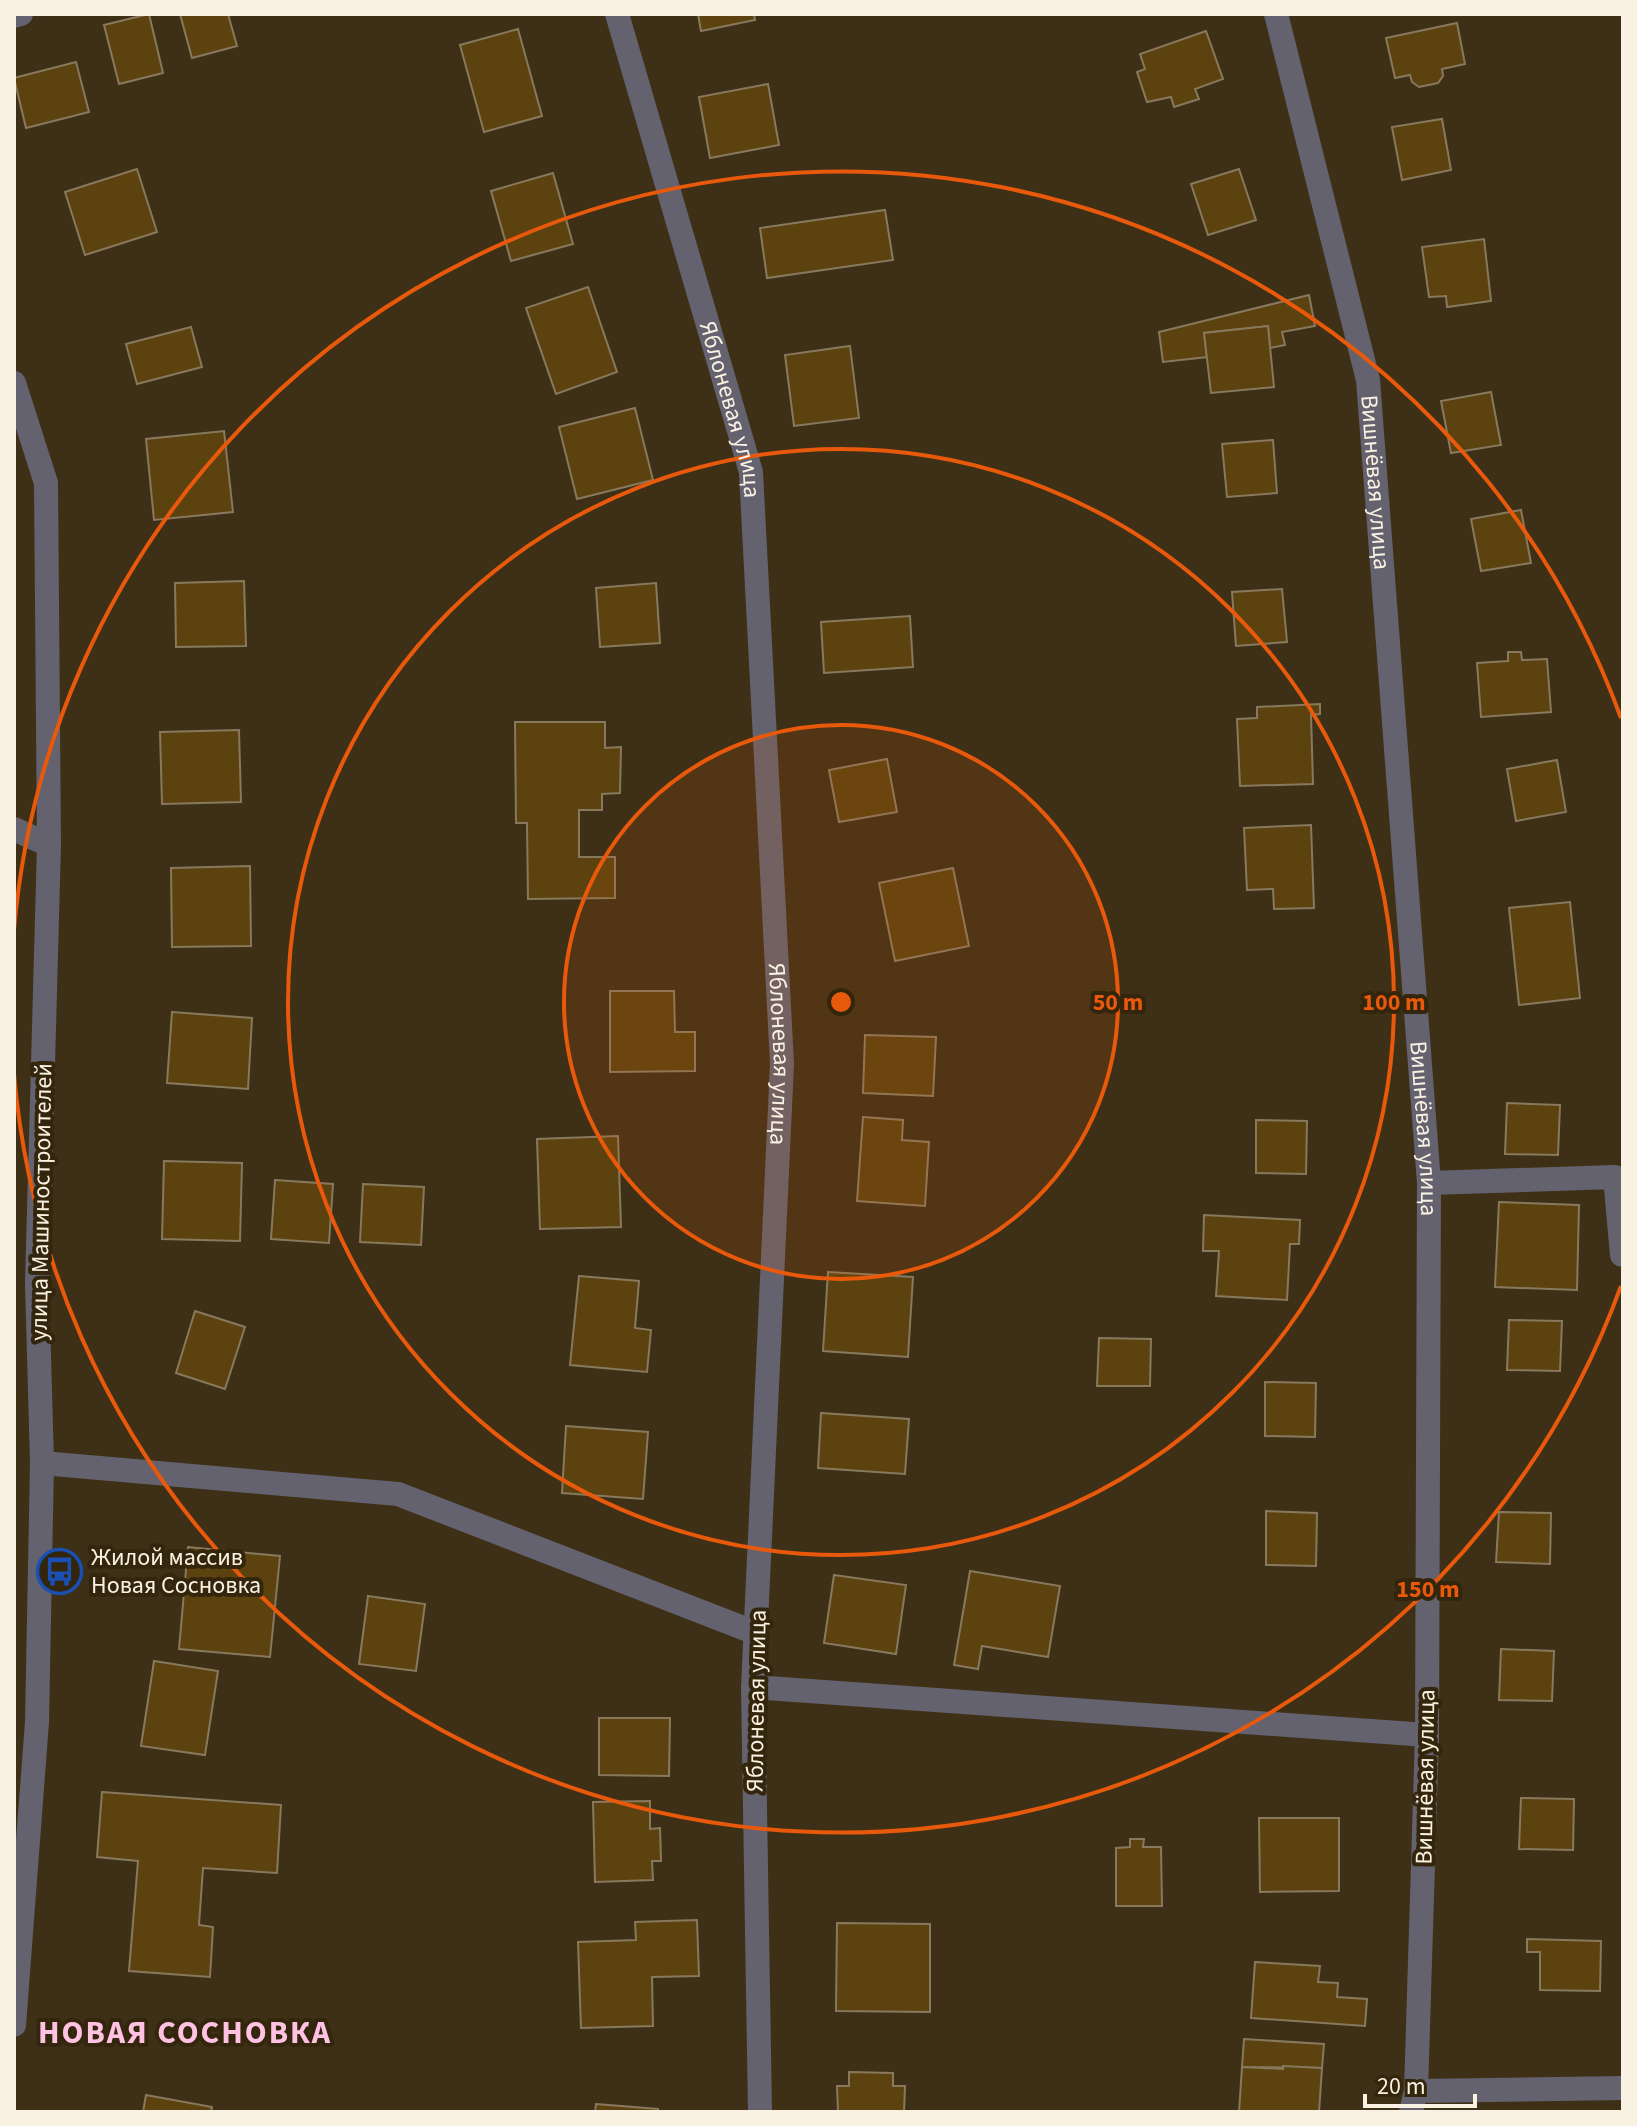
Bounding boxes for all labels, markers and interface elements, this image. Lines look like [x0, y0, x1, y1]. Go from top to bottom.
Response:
street label: Яблоневая улица [690, 317, 769, 499]
street label: Вишнёвая улица [1351, 394, 1399, 571]
street label: Яблоневая улица [759, 962, 799, 1146]
text: 50 m [1093, 985, 1143, 1020]
text: 100 m [1362, 985, 1426, 1020]
centre of rings [827, 988, 855, 1016]
street label: Вишнёвая улица [1400, 1040, 1446, 1216]
street label: улица Машиностроителей [22, 1063, 61, 1341]
place label: Жилой массив Новая Сосновка [91, 1540, 261, 1603]
bus stop icon: Жилой массив Новая Сосновка [36, 1547, 84, 1595]
text: 150 m [1396, 1572, 1460, 1607]
street label: Яблоневая улица [737, 1610, 776, 1792]
street label: Вишнёвая улица [1406, 1689, 1445, 1865]
district label: НОВАЯ СОСНОВКА [38, 2010, 332, 2056]
scale bar [1365, 2058, 1475, 2108]
text: 20 m [1377, 2069, 1426, 2104]

